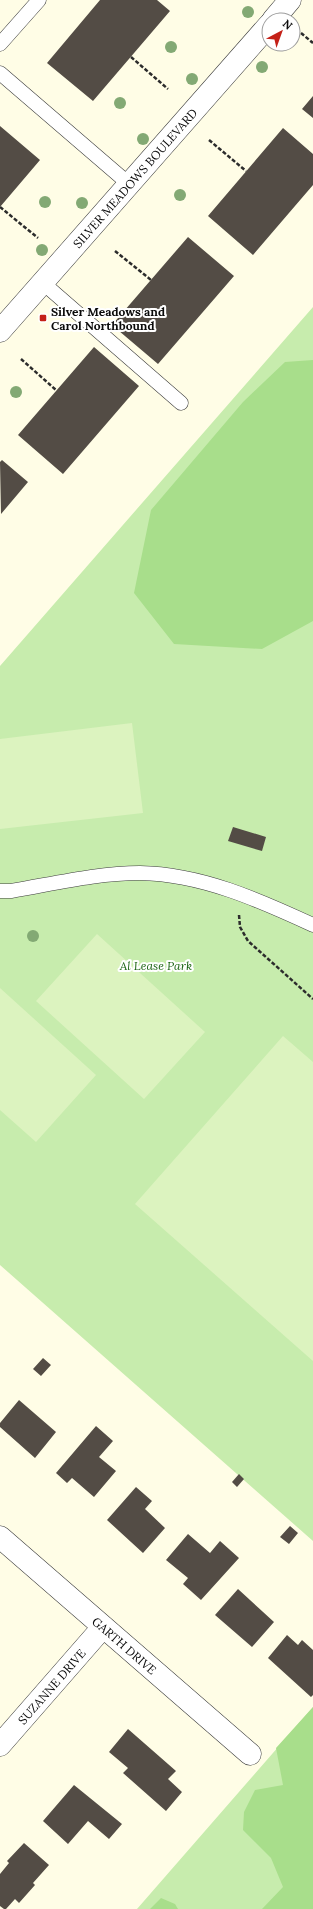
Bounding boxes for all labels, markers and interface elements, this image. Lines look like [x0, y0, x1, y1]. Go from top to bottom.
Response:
north arrow [261, 12, 301, 52]
text: N [280, 16, 296, 33]
street label: SILVER MEADOWS BOULEVARD [69, 105, 200, 251]
place label: Silver Meadows and Carol Northbound [51, 304, 165, 333]
marker: Silver Meadows and Carol Northbound [38, 313, 48, 323]
park label: Al Lease Park [119, 958, 192, 973]
street label: GARTH DRIVE [89, 1613, 160, 1677]
street label: SUZANNE DRIVE [14, 1645, 88, 1727]

